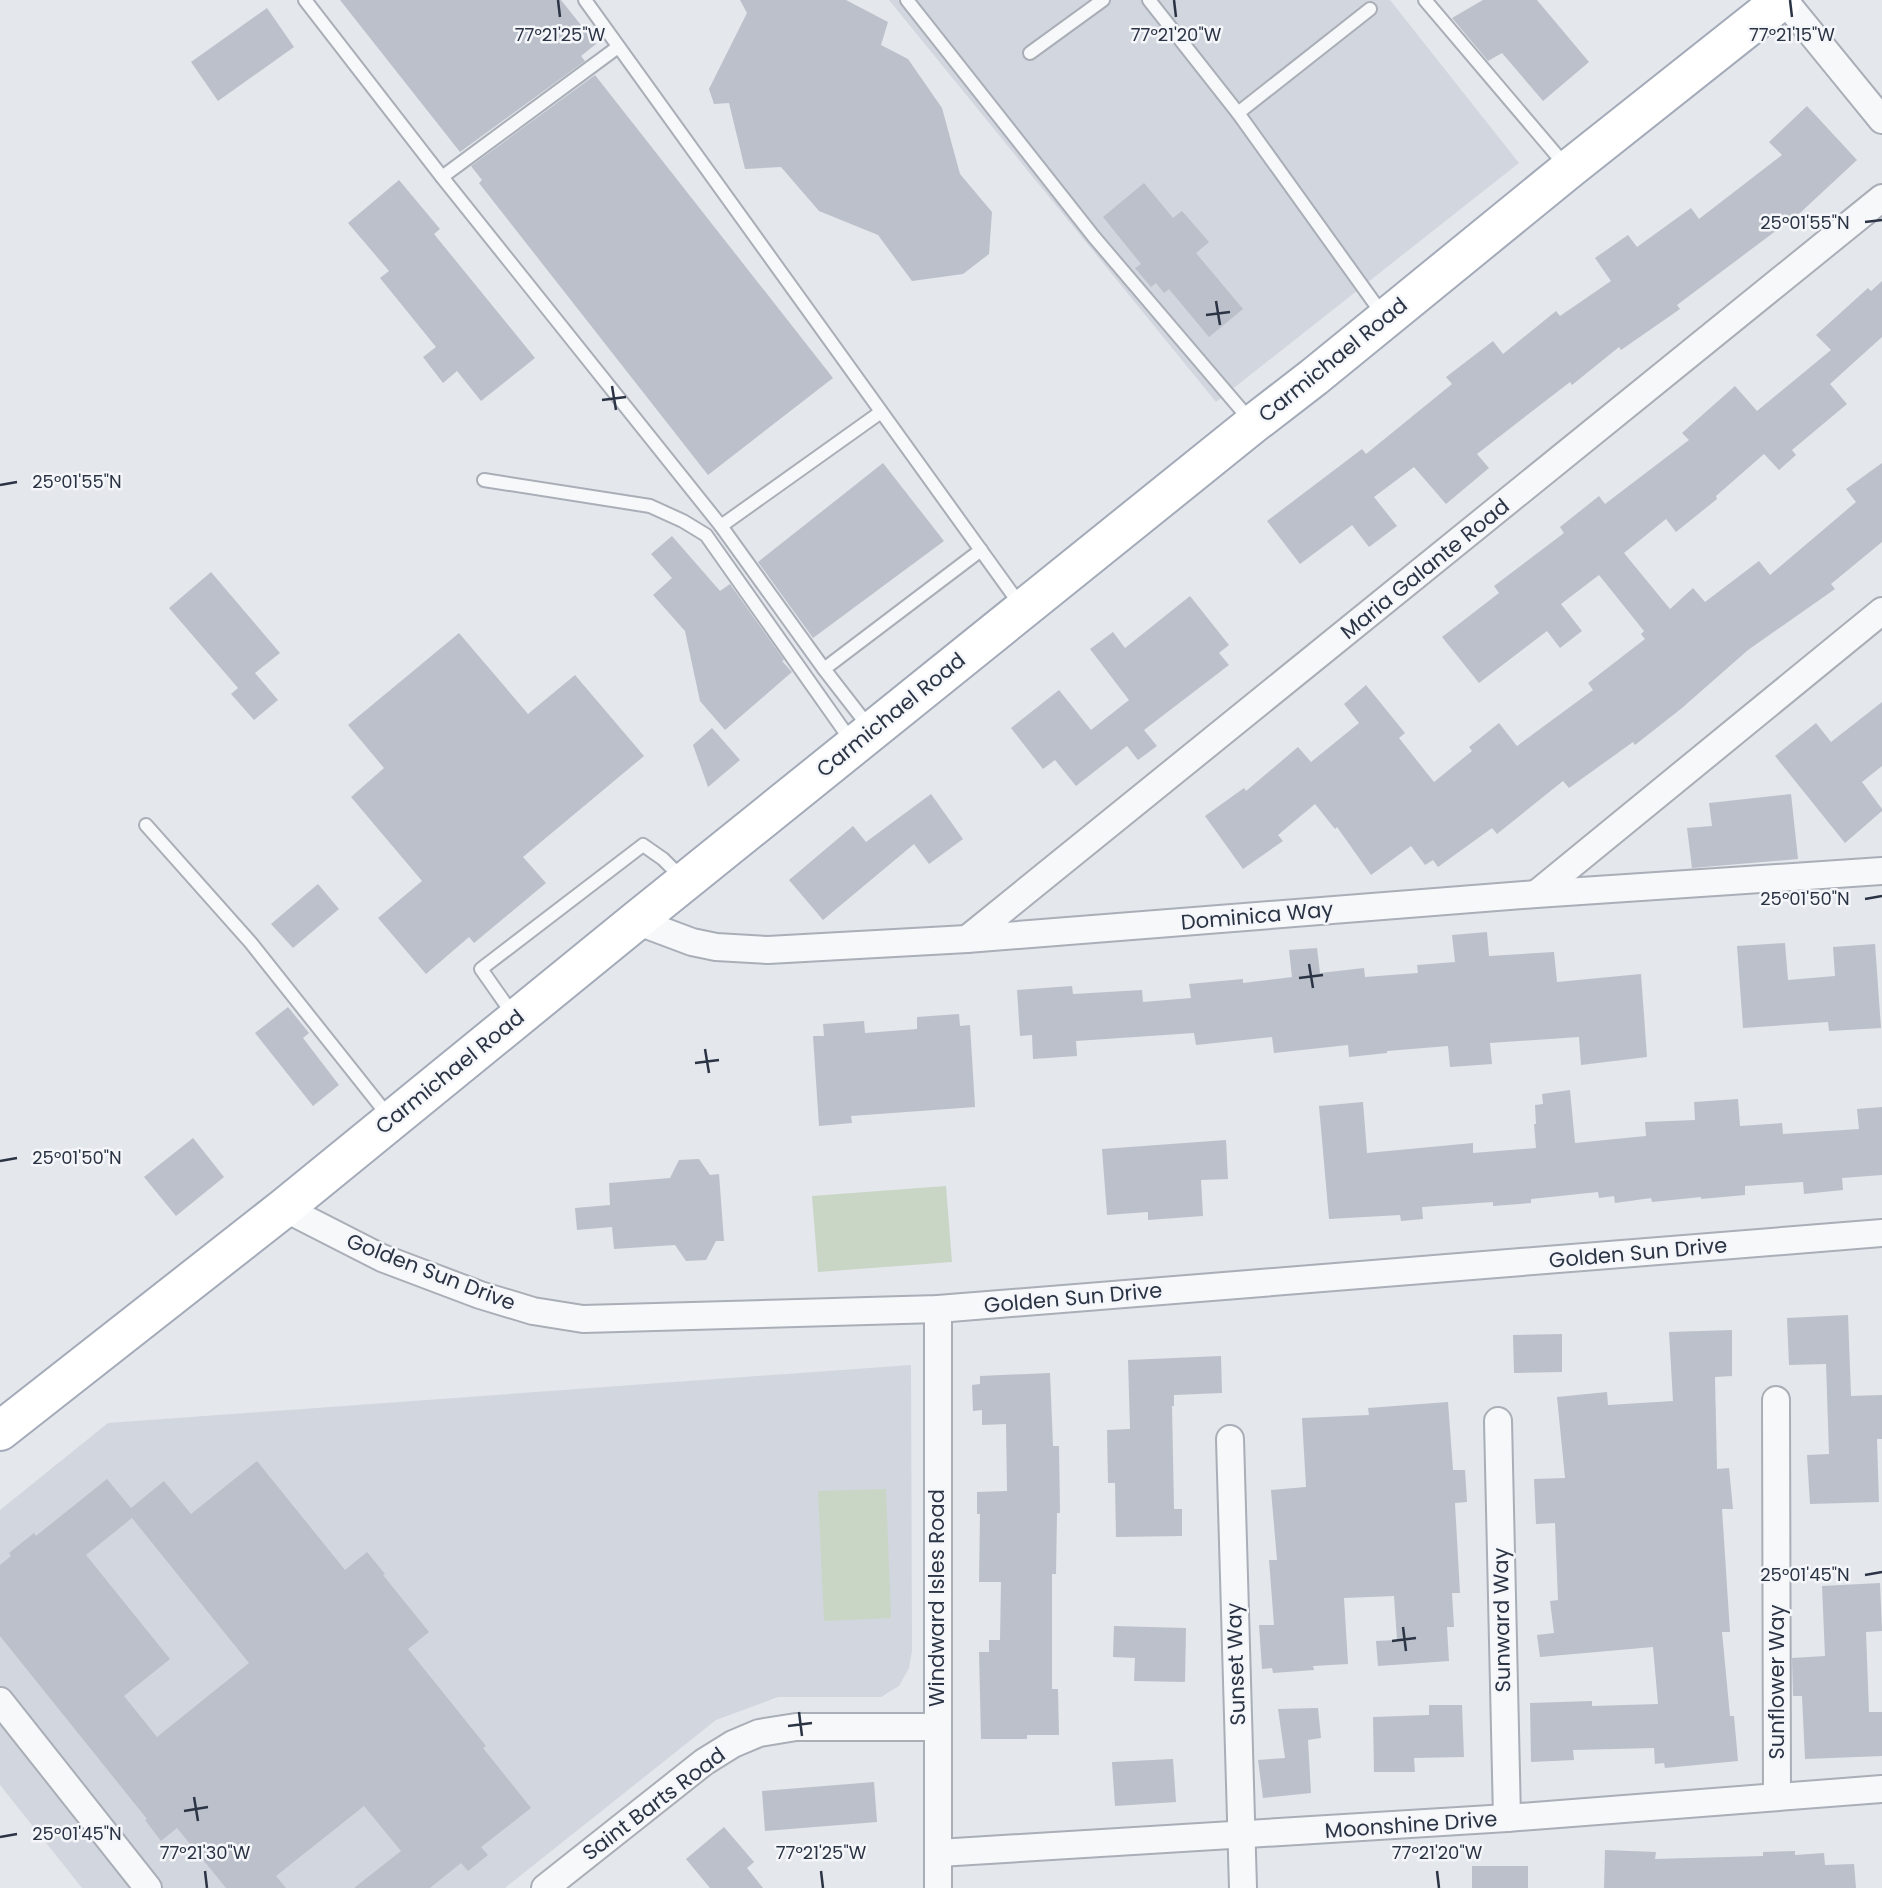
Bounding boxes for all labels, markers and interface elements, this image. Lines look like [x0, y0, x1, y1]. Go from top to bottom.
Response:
text: 77°21'25"W [515, 22, 606, 47]
text: 77°21'20"W [1131, 22, 1222, 47]
text: 77°21'15"W [1749, 22, 1835, 47]
text: 25°01'55"N [1760, 210, 1850, 235]
street label: Carmichael Road [1252, 291, 1413, 429]
text: 25°01'55"N [32, 469, 122, 494]
street label: Maria Galante Road [1334, 491, 1515, 646]
street label: Carmichael Road [810, 646, 971, 784]
text: 25°01'50"N [1760, 886, 1850, 911]
street label: Dominica Way [1180, 894, 1334, 937]
street label: Carmichael Road [369, 1003, 530, 1141]
text: 25°01'50"N [32, 1145, 122, 1170]
street label: Golden Sun Drive [343, 1226, 520, 1317]
street label: Golden Sun Drive [1548, 1230, 1728, 1275]
street label: Golden Sun Drive [983, 1275, 1163, 1320]
street label: Windward Isles Road [922, 1489, 951, 1707]
street label: Sunward Way [1486, 1547, 1517, 1693]
text: 25°01'45"N [1760, 1562, 1850, 1587]
street label: Sunset Way [1219, 1602, 1252, 1726]
street label: Sunflower Way [1762, 1604, 1791, 1759]
street label: Saint Barts Road [576, 1740, 731, 1867]
street label: Moonshine Drive [1324, 1804, 1498, 1845]
text: 25°01'45"N [32, 1821, 122, 1846]
text: 77°21'30"W [160, 1840, 251, 1865]
text: 77°21'25"W [776, 1840, 867, 1865]
text: 77°21'20"W [1392, 1840, 1483, 1865]

